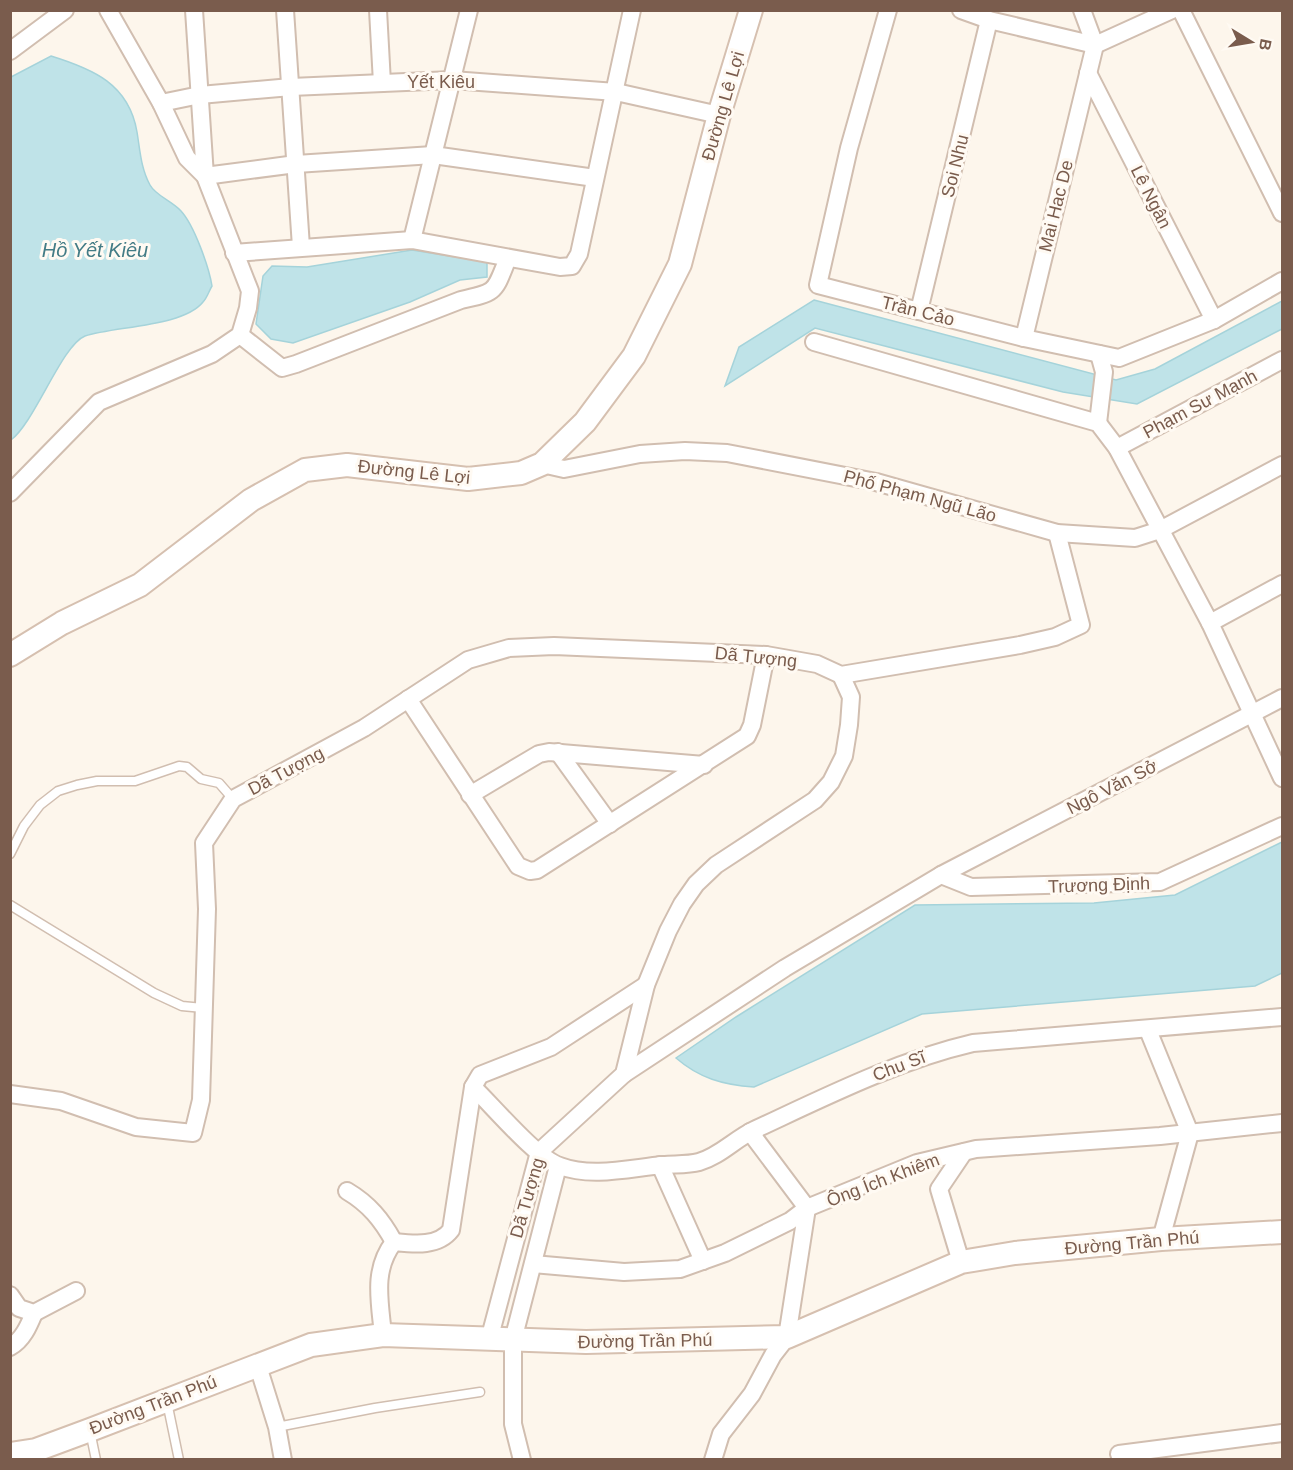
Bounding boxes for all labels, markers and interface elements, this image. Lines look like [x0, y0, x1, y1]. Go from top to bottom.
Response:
north arrow [1221, 12, 1281, 72]
text: B [1256, 37, 1275, 52]
street label: Đường Lê Lợi [698, 49, 748, 163]
street label: Yết Kiêu [407, 72, 475, 92]
street label: Soi Nhu [938, 133, 972, 199]
street label: Mai Hac De [1035, 158, 1077, 254]
street label: Lê Ngân [1127, 162, 1175, 232]
water label: Hồ Yết Kiêu [42, 239, 148, 261]
street label: Trần Cảo [879, 292, 957, 330]
street label: Phạm Sư Mạnh [1140, 366, 1260, 442]
street label: Đường Lê Lợi [357, 456, 471, 488]
street label: Phố Phạm Ngũ Lão [842, 466, 998, 526]
street label: Dã Tượng [714, 643, 798, 671]
street label: Dã Tượng [245, 743, 327, 799]
street label: Ngô Văn Sở [1063, 756, 1161, 818]
street label: Trương Định [1048, 873, 1150, 897]
street label: Chu Sĩ [870, 1046, 929, 1085]
street label: Ông Ích Khiêm [823, 1148, 942, 1211]
street label: Dã Tượng [506, 1156, 548, 1240]
street label: Đường Trần Phú [1064, 1227, 1200, 1259]
street label: Đường Trần Phú [577, 1330, 713, 1352]
street label: Đường Trần Phú [86, 1371, 220, 1439]

